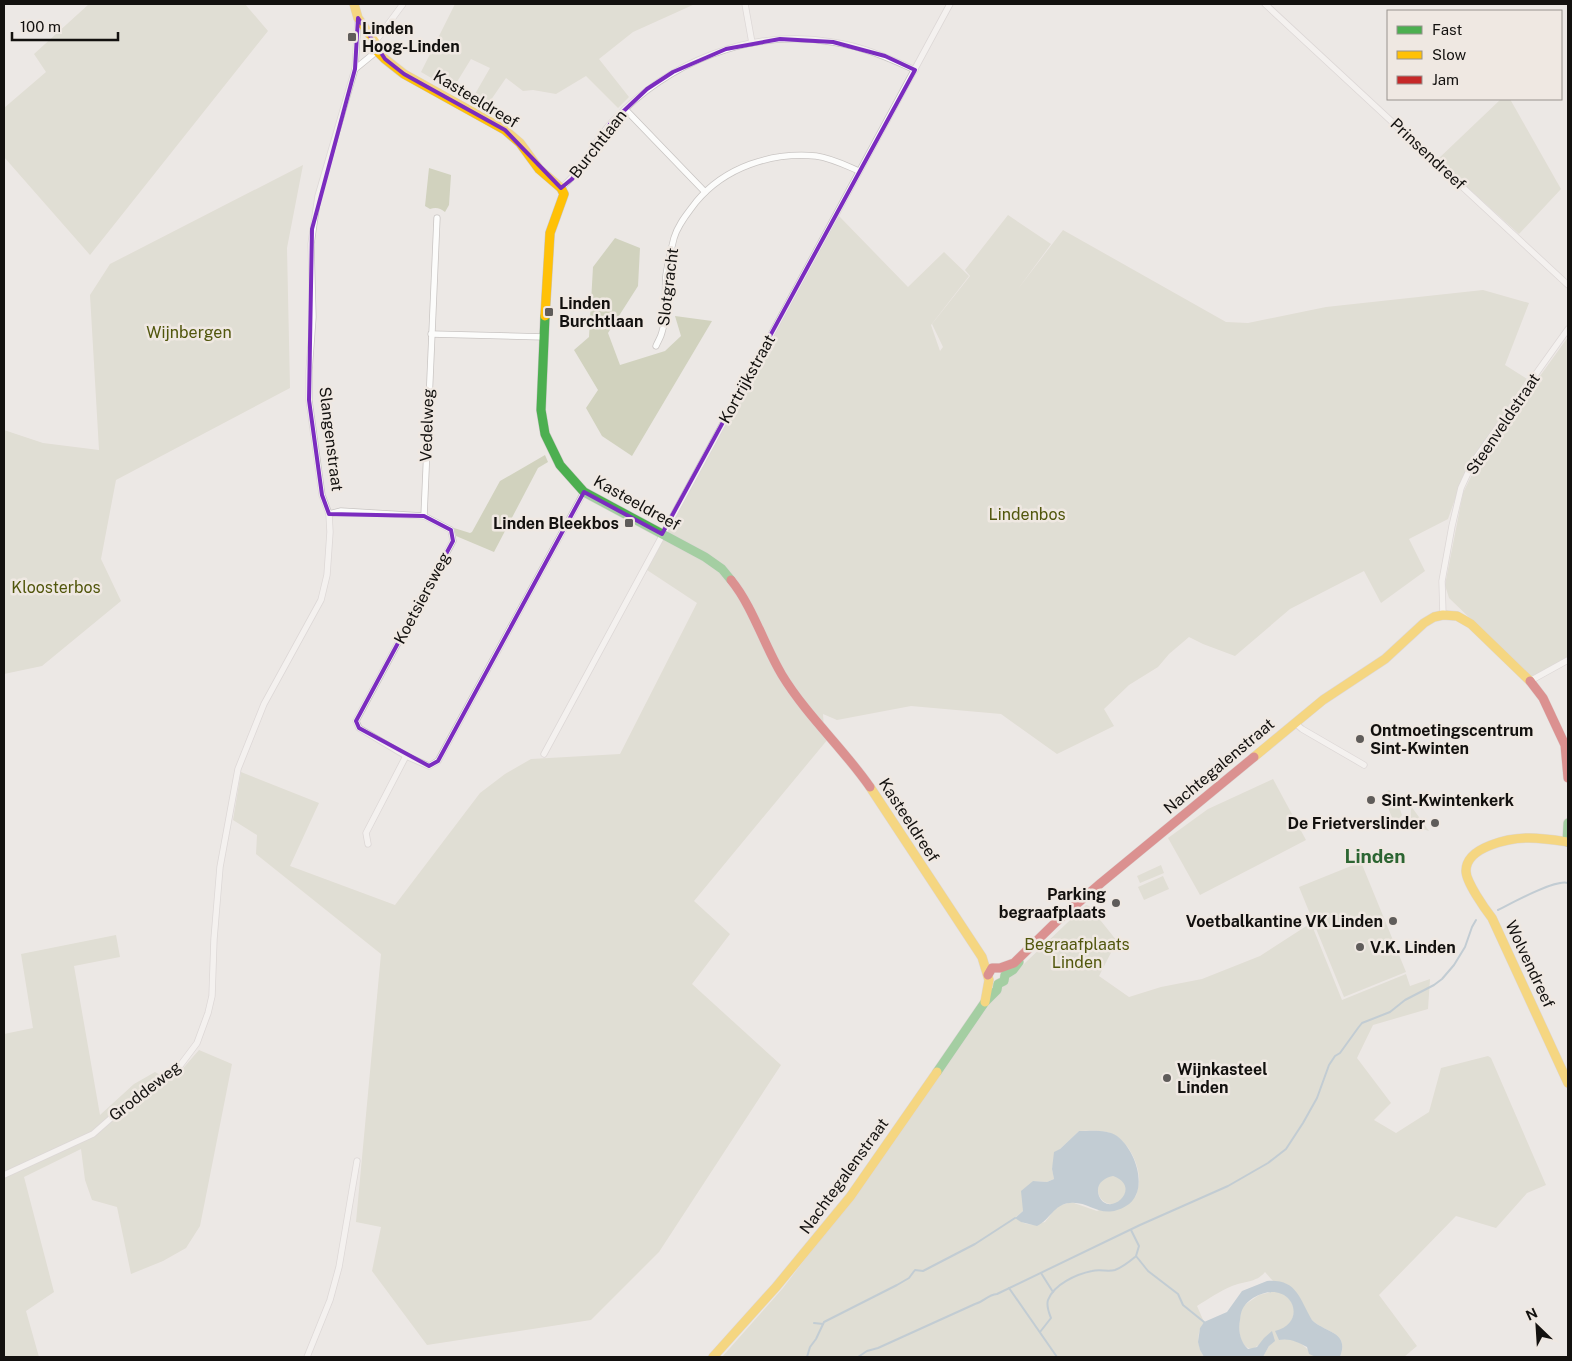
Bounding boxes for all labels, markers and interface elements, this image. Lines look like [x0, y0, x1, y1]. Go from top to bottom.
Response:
scale bar [12, 10, 119, 42]
legend [1387, 10, 1562, 100]
text: 100 m [20, 18, 61, 35]
place label: Linden Hoog-Linden [362, 19, 460, 56]
text: Fast [1432, 21, 1462, 38]
marker: Linden Hoog-Linden [346, 31, 358, 43]
text: Slow [1432, 46, 1467, 63]
street label: Kasteeldreef [430, 66, 522, 132]
text: Jam [1432, 71, 1459, 88]
street label: Burchtlaan [565, 106, 631, 182]
street label: Prinsendreef [1386, 114, 1470, 194]
street label: Slotgracht [654, 247, 682, 327]
place label: Linden Burchtlaan [559, 294, 643, 331]
marker: Linden Burchtlaan [543, 306, 555, 318]
park label: Wijnbergen [146, 323, 232, 342]
street label: Kortrijkstraat [715, 331, 779, 427]
street label: Steenveldstraat [1462, 370, 1544, 478]
street label: Slangenstraat [315, 386, 347, 492]
street label: Vedelweg [416, 388, 438, 462]
street label: Kasteeldreef [590, 471, 684, 535]
park label: Lindenbos [988, 505, 1066, 524]
place label: Linden Bleekbos [493, 514, 619, 533]
marker: Linden Bleekbos [623, 517, 635, 529]
street label: Koetsiersweg [390, 549, 454, 647]
park label: Kloosterbos [11, 578, 101, 597]
street label: Nachtegalenstraat [1160, 714, 1278, 818]
place label: Ontmoetingscentrum Sint-Kwinten [1370, 721, 1533, 758]
marker: Ontmoetingscentrum Sint-Kwinten [1354, 733, 1366, 745]
street label: Kasteeldreef [875, 775, 943, 865]
place label: Sint-Kwintenkerk [1381, 791, 1514, 810]
marker: Sint-Kwintenkerk [1365, 794, 1377, 806]
place label: De Frietverslinder [1288, 814, 1425, 833]
marker: De Frietverslinder [1429, 817, 1441, 829]
district label: Linden [1344, 845, 1406, 867]
place label: Parking begraafplaats [999, 885, 1106, 922]
marker: Parking begraafplaats [1110, 897, 1122, 909]
place label: Voetbalkantine VK Linden [1186, 912, 1383, 931]
marker: Voetbalkantine VK Linden [1387, 915, 1399, 927]
street label: Wolvendreef [1501, 917, 1559, 1011]
park label: Begraafplaats Linden [1024, 935, 1130, 972]
place label: V.K. Linden [1370, 938, 1456, 957]
marker: V.K. Linden [1354, 941, 1366, 953]
street label: Groddeweg [105, 1057, 185, 1125]
place label: Wijnkasteel Linden [1177, 1060, 1267, 1097]
marker: Wijnkasteel Linden [1161, 1072, 1173, 1084]
street label: Nachtegalenstraat [796, 1114, 892, 1238]
north arrow [1512, 1301, 1562, 1351]
text: N [1523, 1305, 1540, 1324]

